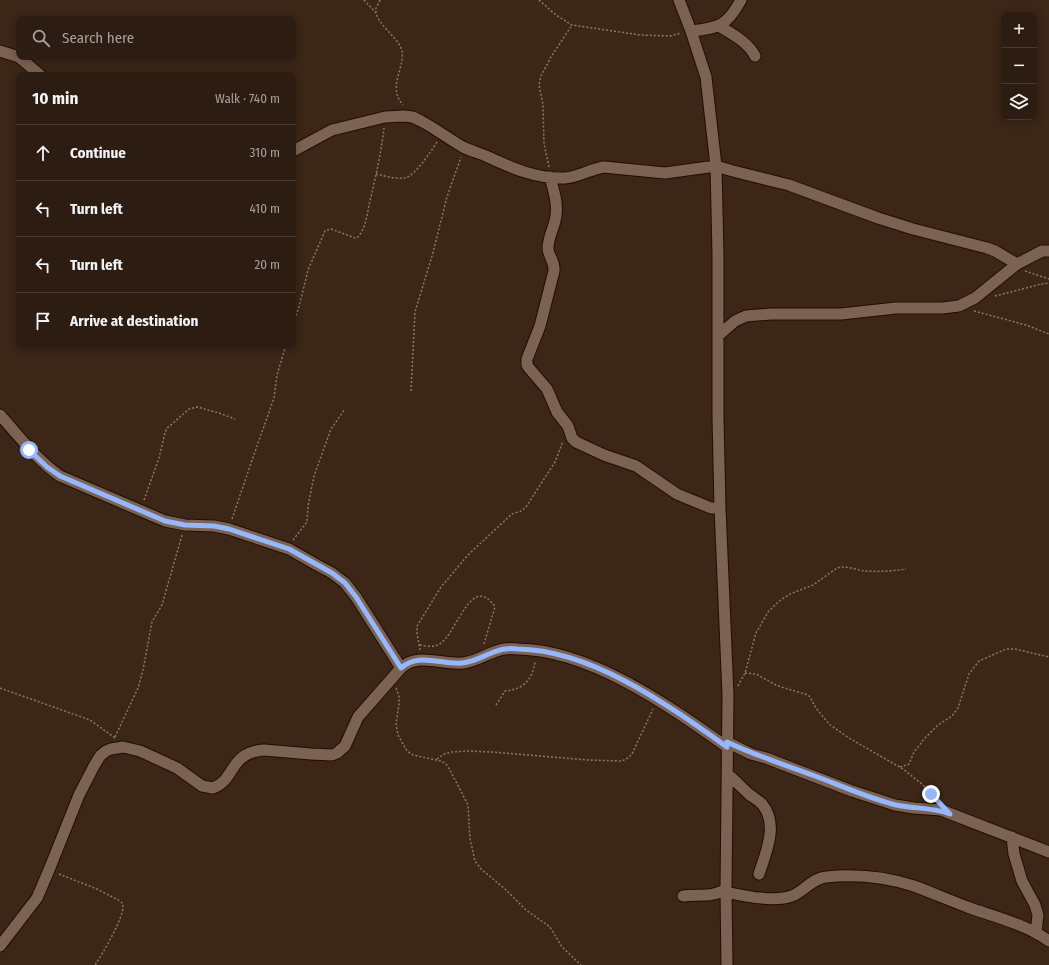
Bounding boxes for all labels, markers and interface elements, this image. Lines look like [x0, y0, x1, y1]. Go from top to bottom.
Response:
map controls [1001, 12, 1037, 120]
button: + [1001, 12, 1037, 48]
search box [16, 16, 296, 60]
icon: search [30, 27, 52, 49]
text: Search here [62, 29, 134, 47]
button: − [1001, 48, 1037, 84]
button: layers [1001, 84, 1037, 120]
text: 10 min [32, 88, 78, 109]
text: Walk · 740 m [215, 91, 280, 106]
icon: ahead [32, 142, 54, 164]
text: Continue [70, 144, 126, 162]
text: 310 m [250, 145, 280, 160]
icon: left [32, 198, 54, 220]
text: Turn left [70, 200, 123, 218]
text: 410 m [250, 201, 280, 216]
icon: left [32, 254, 54, 276]
text: Turn left [70, 256, 123, 274]
text: 20 m [254, 257, 280, 272]
icon: arrive [32, 310, 54, 332]
text: Arrive at destination [70, 312, 198, 330]
route start [20, 441, 38, 459]
route end [922, 785, 940, 803]

